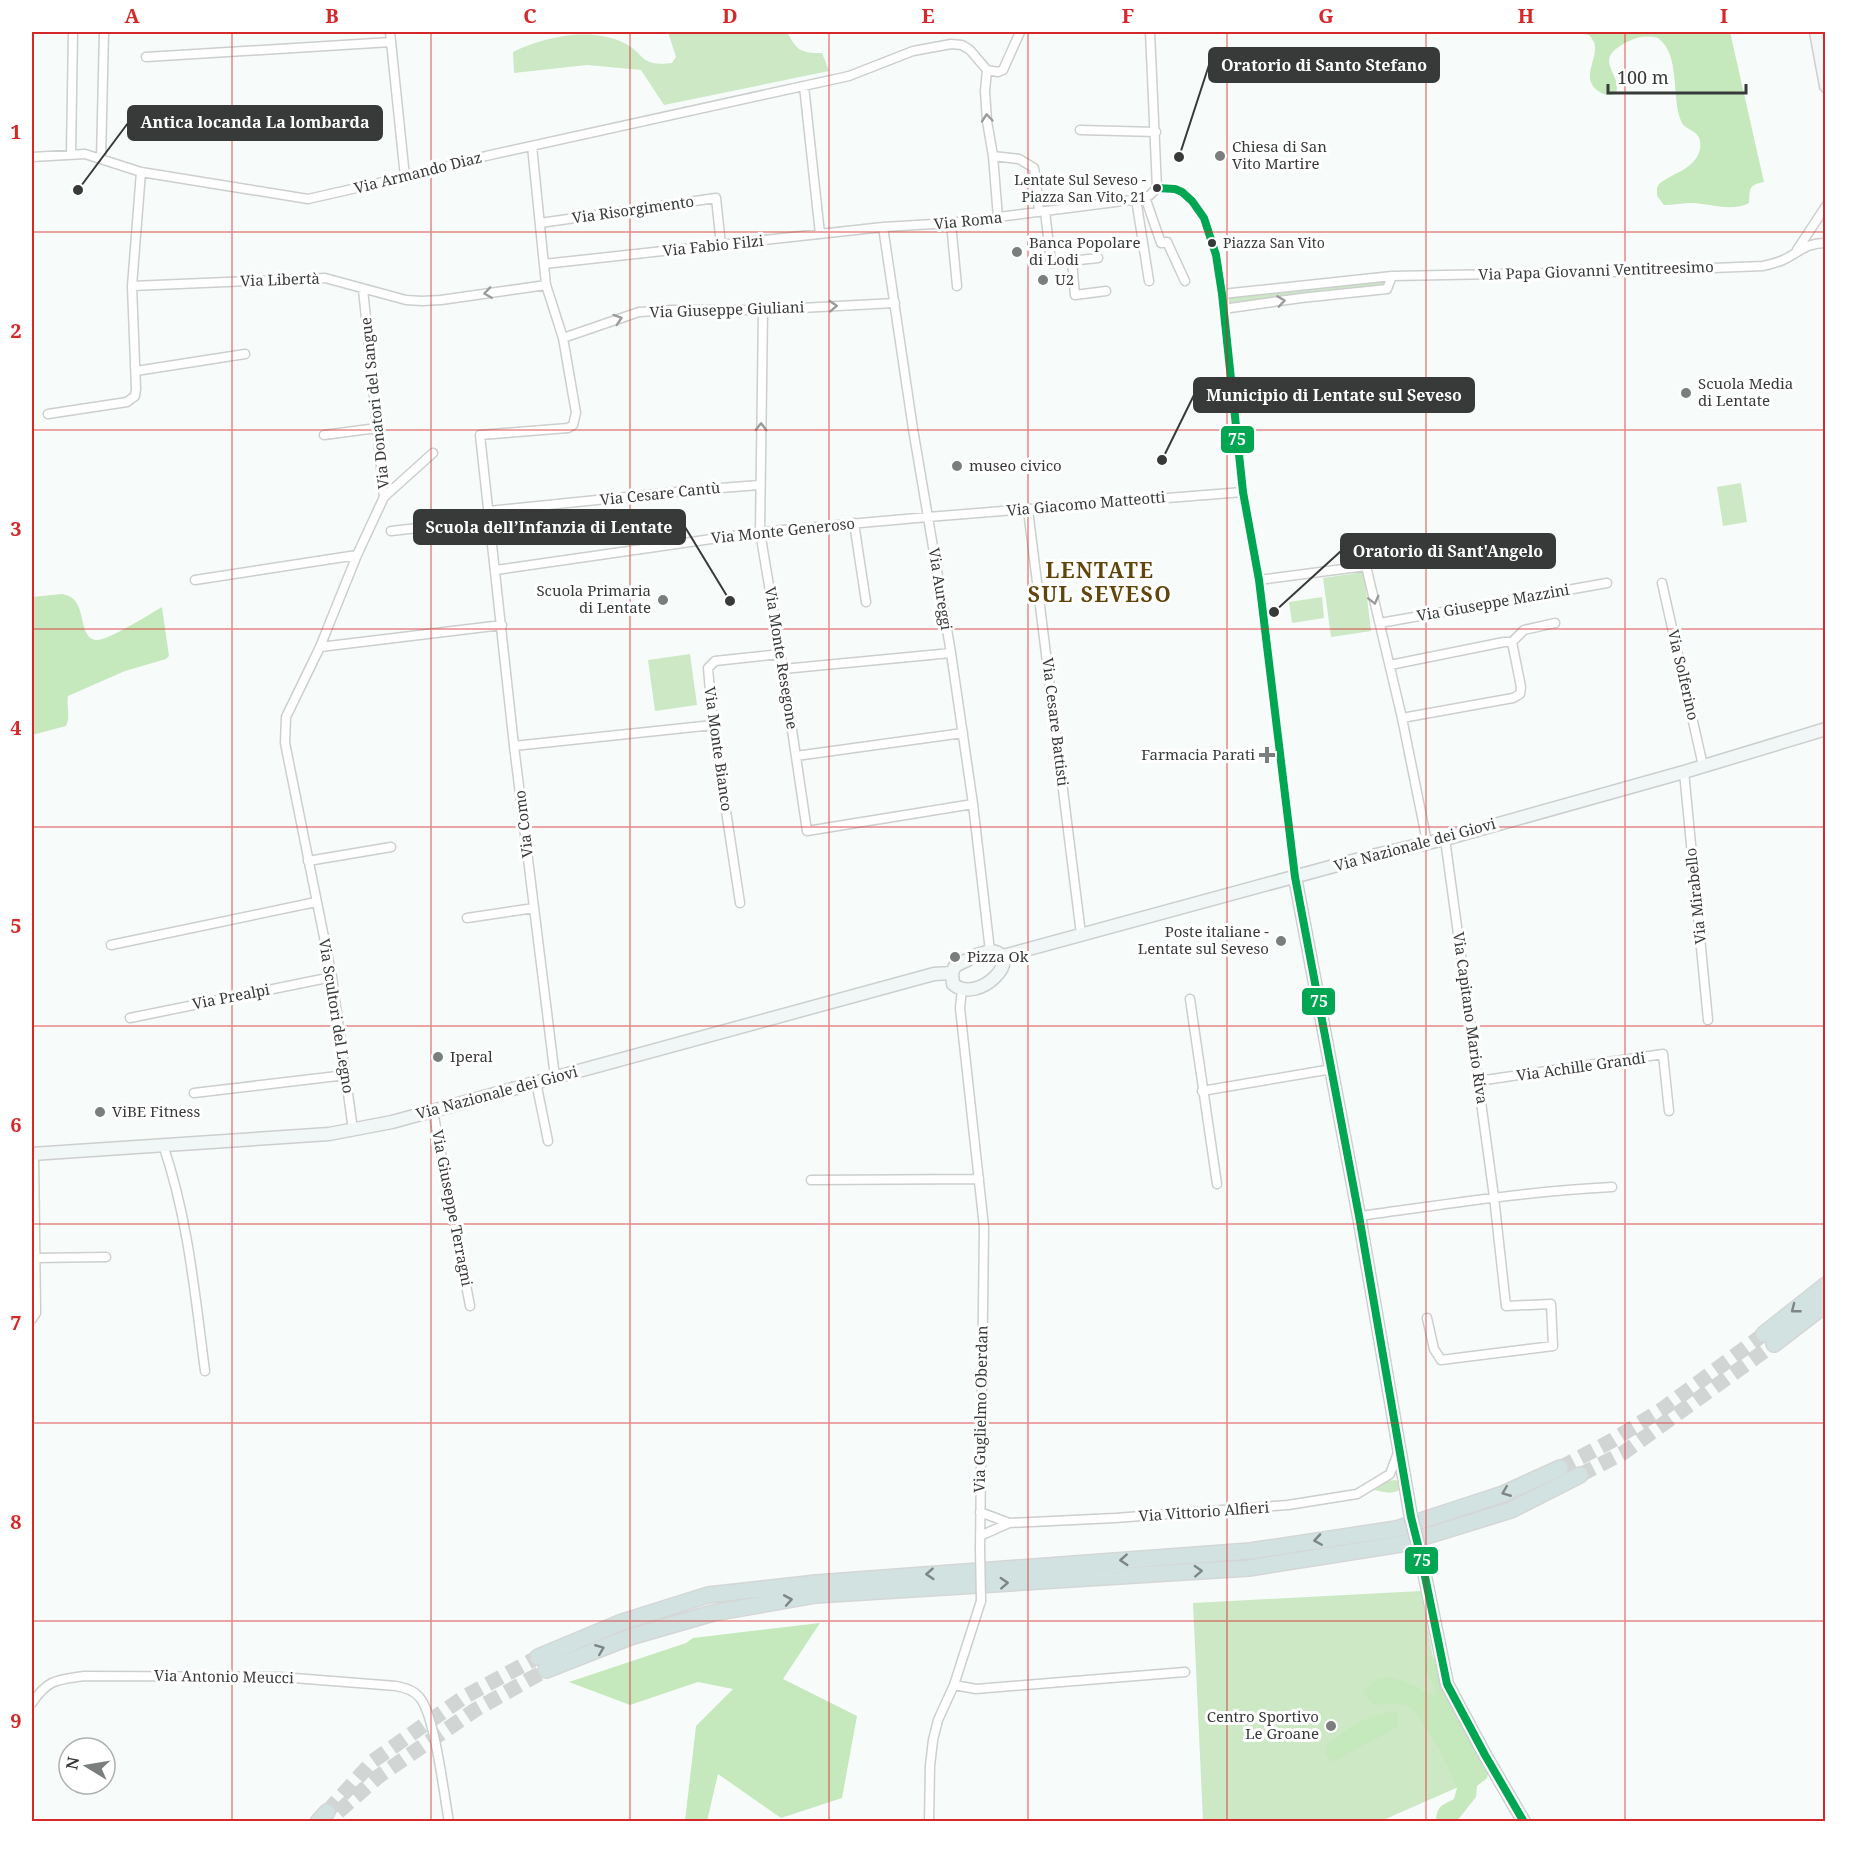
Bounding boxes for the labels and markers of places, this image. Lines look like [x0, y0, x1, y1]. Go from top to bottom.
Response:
callout: Oratorio di Santo Stefano [1209, 48, 1439, 82]
callout: Antica locanda La lombarda [128, 106, 382, 140]
place label: Chiesa di San Vito Martire [1232, 136, 1327, 173]
marker: Chiesa di San Vito Martire [1213, 149, 1227, 163]
place label: Lentate Sul Seveso - Piazza San Vito, 21 [1014, 170, 1146, 206]
marker: Lentate Sul Seveso - Piazza San Vito, 21 [1151, 182, 1163, 194]
place label: Banca Popolare di Lodi [1029, 232, 1140, 269]
place label: Piazza San Vito [1223, 233, 1325, 252]
marker: Piazza San Vito [1206, 237, 1218, 249]
marker: Banca Popolare di Lodi [1010, 245, 1024, 259]
place label: U2 [1055, 269, 1074, 289]
marker: U2 [1036, 273, 1050, 287]
place label: Scuola Media di Lentate [1698, 373, 1793, 410]
callout: Municipio di Lentate sul Seveso [1194, 378, 1474, 412]
marker: Scuola Media di Lentate [1679, 386, 1693, 400]
place label: museo civico [969, 455, 1062, 475]
marker: museo civico [950, 459, 964, 473]
callout: Scuola dell’Infanzia di Lentate [414, 510, 685, 544]
callout: Oratorio di Sant'Angelo [1341, 534, 1555, 568]
place label: Scuola Primaria di Lentate [536, 580, 651, 617]
marker: Scuola Primaria di Lentate [656, 593, 670, 607]
place label: Farmacia Parati [1141, 744, 1255, 764]
marker: Farmacia Parati [1260, 748, 1274, 762]
place label: Poste italiane - Lentate sul Seveso [1138, 921, 1269, 958]
marker: Poste italiane - Lentate sul Seveso [1274, 934, 1288, 948]
place label: Pizza Ok [967, 946, 1029, 966]
marker: Pizza Ok [948, 950, 962, 964]
place label: Iperal [450, 1046, 493, 1066]
marker: Iperal [431, 1050, 445, 1064]
place label: ViBE Fitness [112, 1101, 200, 1121]
marker: ViBE Fitness [93, 1105, 107, 1119]
place label: Centro Sportivo Le Groane [1207, 1706, 1319, 1743]
marker: Centro Sportivo Le Groane [1324, 1719, 1338, 1733]

